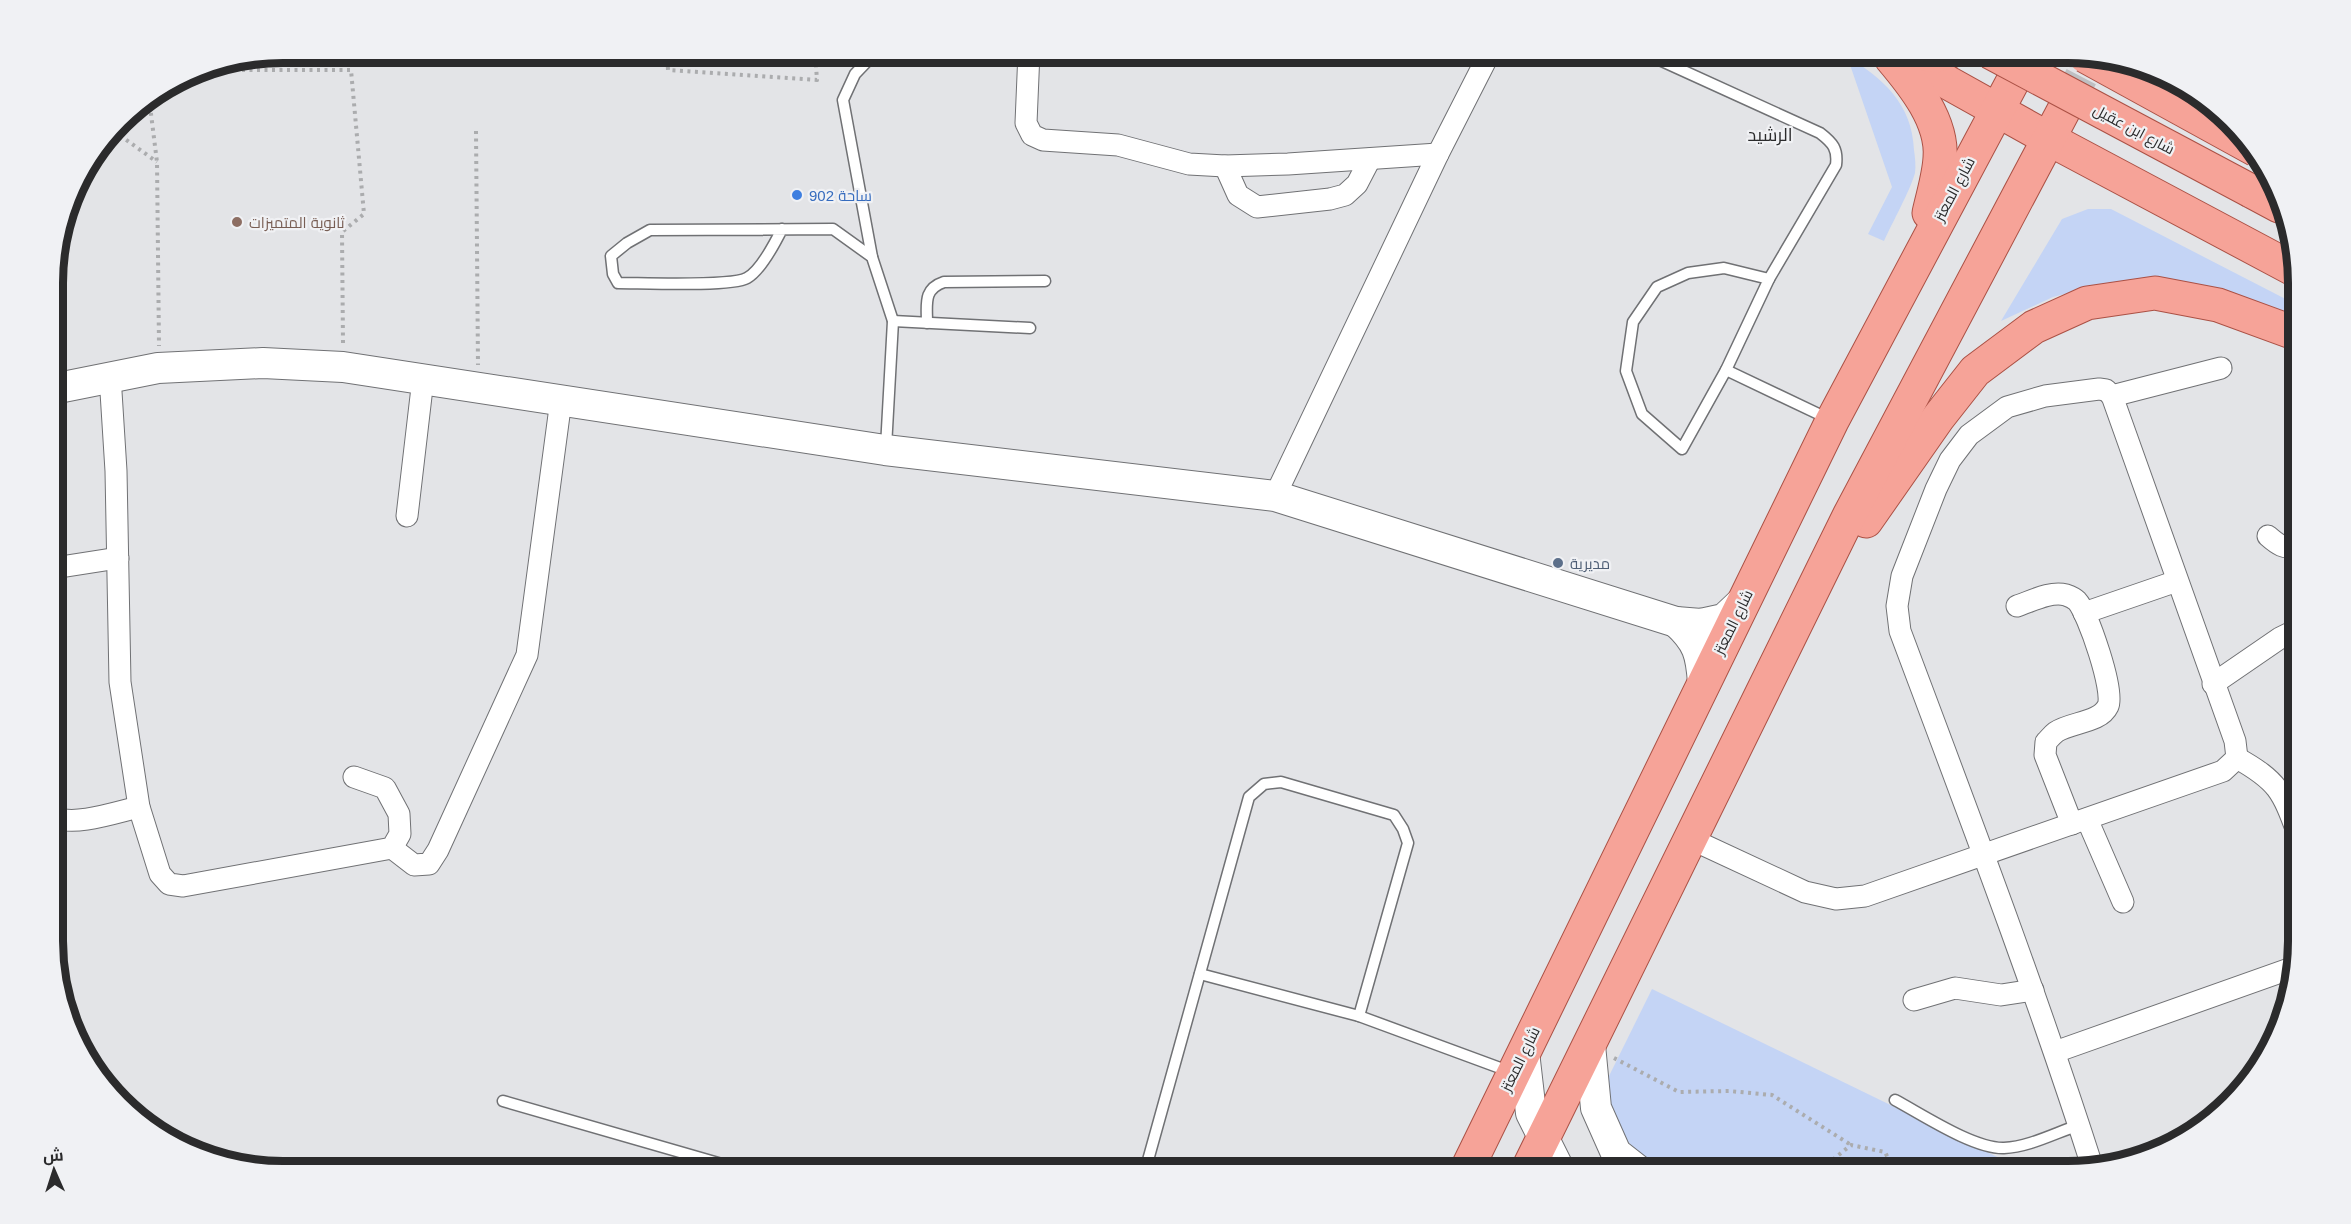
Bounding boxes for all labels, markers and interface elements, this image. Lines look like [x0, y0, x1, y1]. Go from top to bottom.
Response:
street label: شارع ابن عقيل [2089, 101, 2177, 160]
district label: الرشيد [1748, 125, 1793, 146]
street label: شارع المعتز [1930, 154, 1981, 226]
place label: ساحة 902 [809, 187, 872, 204]
marker: ساحة 902 [790, 188, 804, 202]
place label: ثانوية المتميزات [249, 214, 345, 232]
marker: ثانوية المتميزات [230, 215, 244, 229]
place label: مديرية [1570, 555, 1610, 573]
marker: مديرية [1551, 556, 1565, 570]
street label: شارع المعتز [1710, 587, 1759, 659]
street label: شارع المعتز [1497, 1024, 1546, 1096]
north arrow [24, 1140, 84, 1200]
text: ش [43, 1146, 64, 1166]

